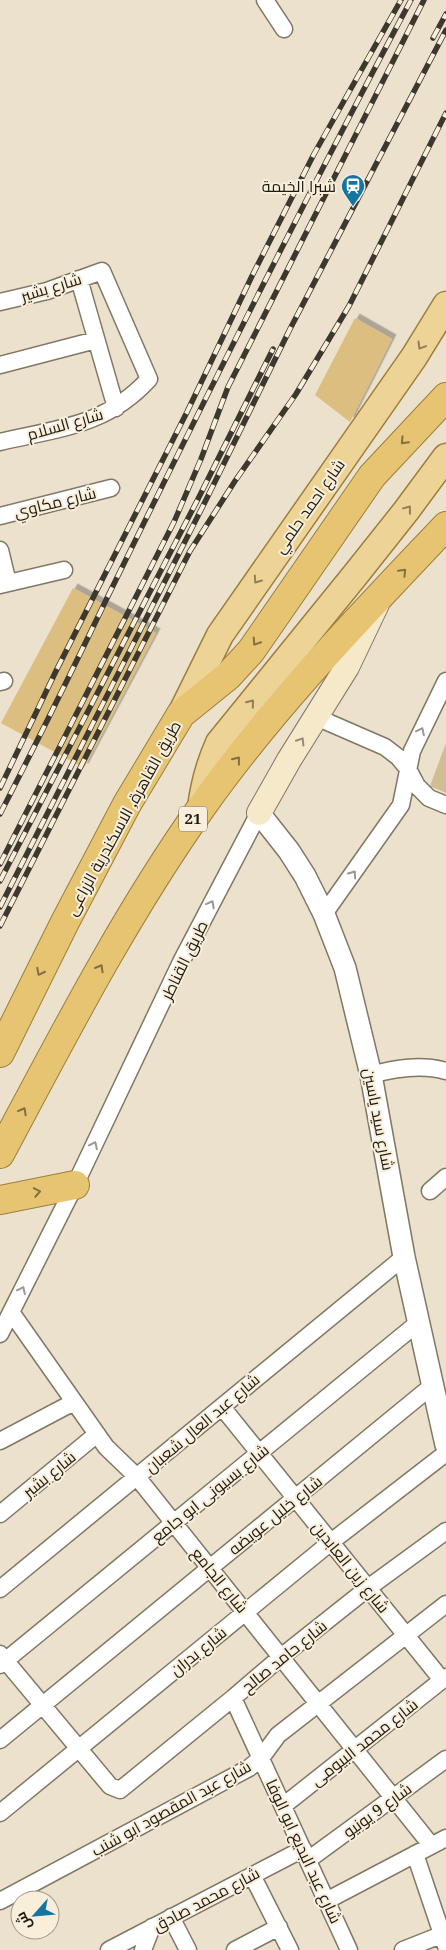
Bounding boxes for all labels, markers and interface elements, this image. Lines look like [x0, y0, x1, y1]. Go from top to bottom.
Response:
station icon: شبرا الخيمة [340, 173, 366, 207]
place label: شبرا الخيمة [262, 175, 336, 197]
street label: شارع بشير [17, 267, 84, 308]
one-way arrow [417, 341, 427, 350]
street label: شارع السلام [24, 403, 106, 446]
one-way arrow [401, 436, 410, 445]
street label: شارع احمد حلمي [268, 454, 352, 559]
street label: شارع مكاوي [12, 481, 99, 526]
one-way arrow [402, 505, 411, 515]
one-way arrow [397, 569, 406, 578]
one-way arrow [254, 574, 263, 584]
one-way arrow [253, 637, 262, 646]
one-way arrow [246, 700, 255, 709]
street label: طريق القاهرة, الاسكندرية الزراعى [60, 717, 186, 919]
one-way arrow [415, 727, 425, 736]
one-way arrow [295, 738, 304, 747]
one-way arrow [232, 757, 240, 766]
road number: 21 [179, 806, 207, 832]
one-way arrow [346, 871, 356, 880]
one-way arrow [205, 900, 215, 909]
street label: طريق القناطر [155, 917, 213, 1004]
one-way arrow [93, 965, 103, 974]
one-way arrow [36, 967, 46, 976]
street label: شارع سيد ياسين [357, 1066, 400, 1172]
one-way arrow [17, 1108, 27, 1117]
one-way arrow [88, 1141, 98, 1150]
one-way arrow [33, 1188, 42, 1198]
one-way arrow [16, 1286, 26, 1295]
street label: شارع عبد العال شعبان [140, 1368, 265, 1478]
street label: شارع بسيونى ابو جامع [146, 1439, 274, 1548]
street label: شارع بشير [17, 1446, 81, 1504]
street label: شارع خليل عويضه [223, 1470, 327, 1560]
street label: شارع زين العابدين [306, 1516, 395, 1618]
street label: شارع الجامع [186, 1543, 253, 1618]
street label: شارع حامد صالح [237, 1615, 332, 1698]
street label: شارع بدران [165, 1621, 232, 1681]
street label: شارع محمد البيومى [306, 1693, 423, 1792]
street label: شارع عبد المقصود ابو شنب [87, 1755, 255, 1862]
street label: شارع عبد البديع ابو الوفا [260, 1775, 347, 1927]
street label: شارع 9 يونيو [338, 1778, 416, 1843]
street label: شارع محمد صادق [149, 1862, 264, 1937]
north arrow [10, 1890, 60, 1940]
text: ش [10, 1909, 36, 1933]

